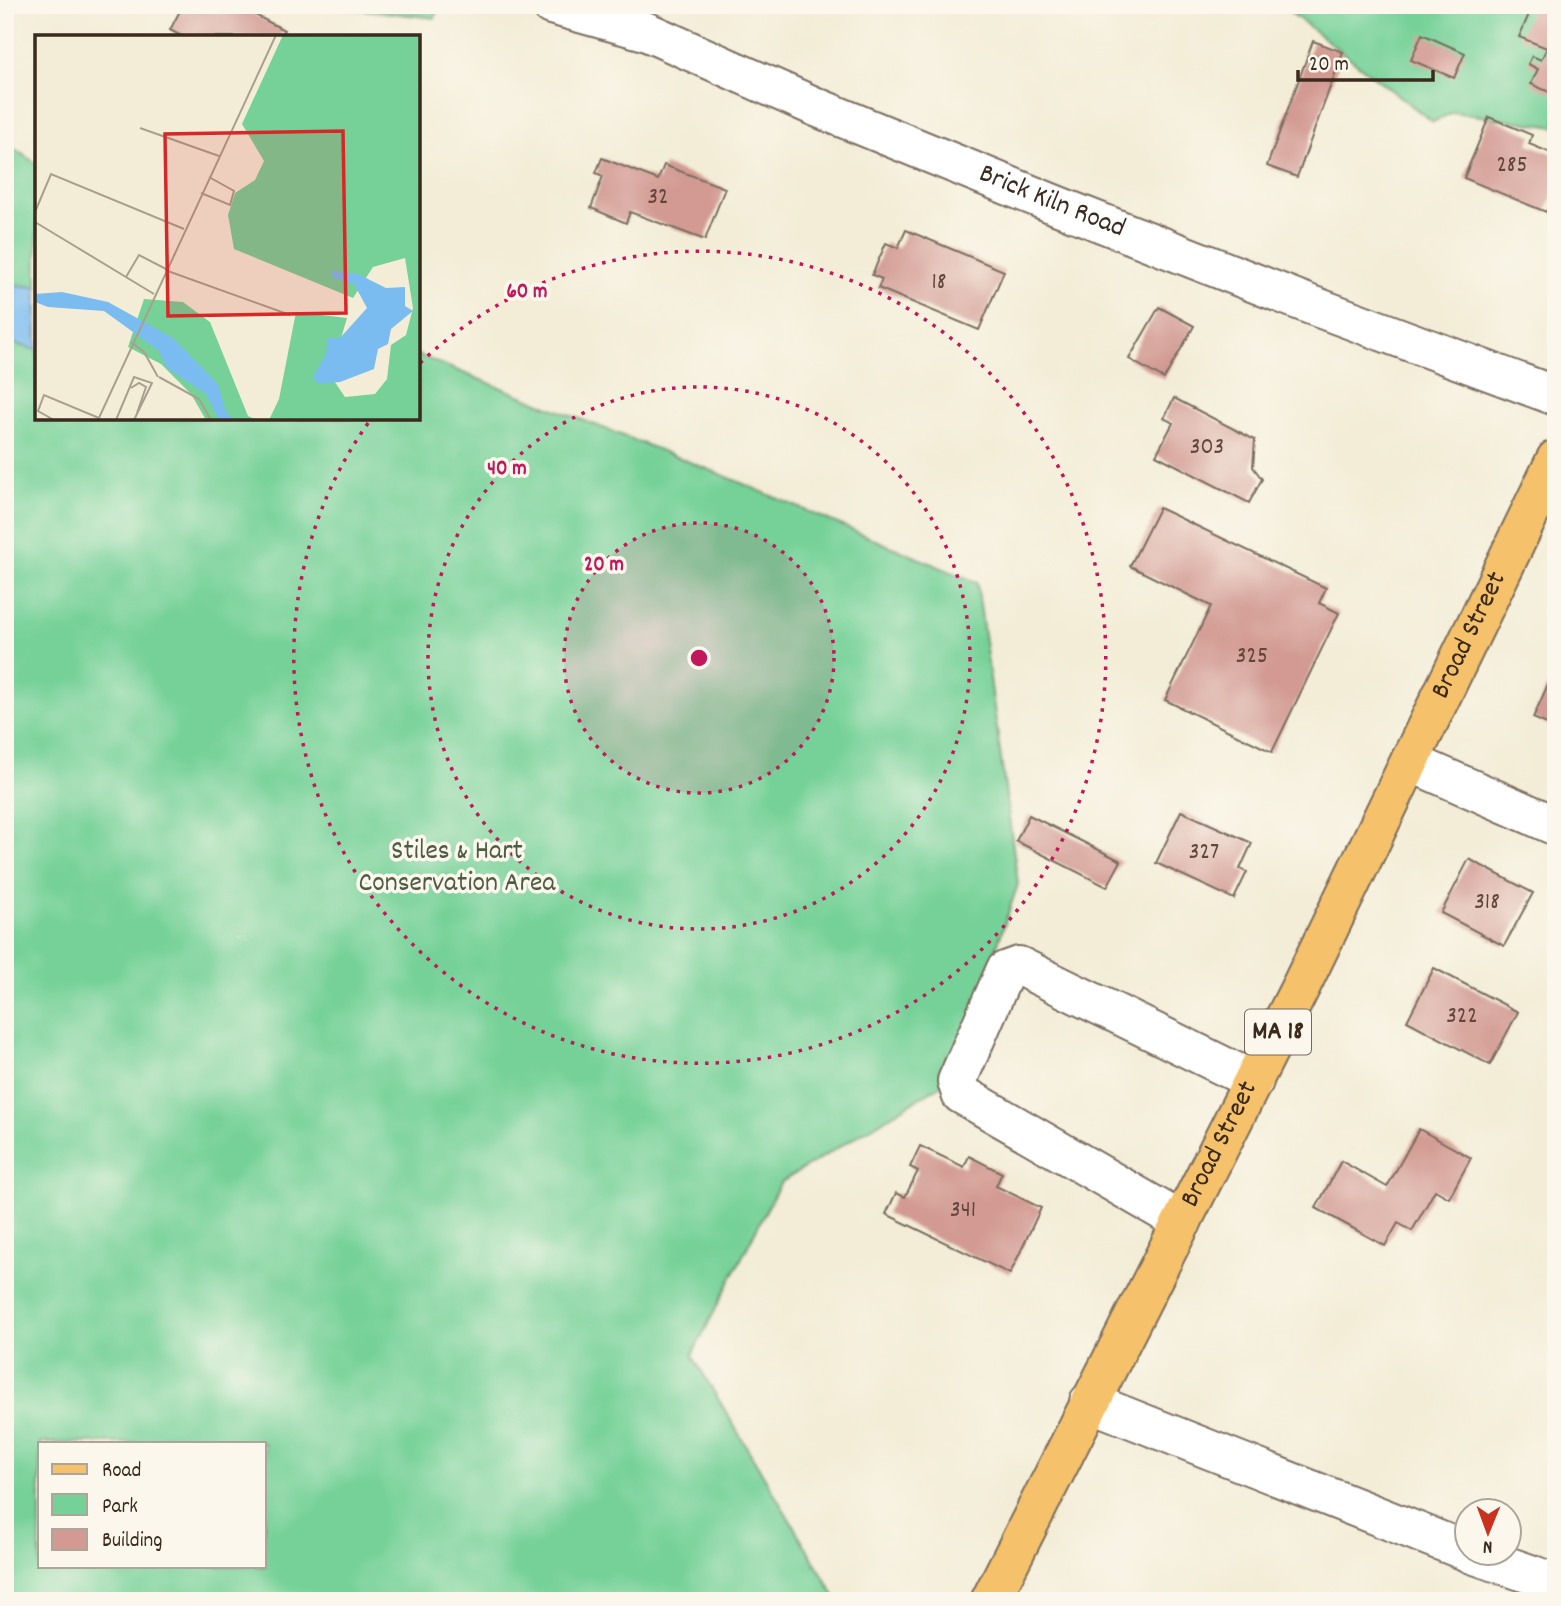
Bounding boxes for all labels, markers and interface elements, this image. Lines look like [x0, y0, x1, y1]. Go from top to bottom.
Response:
inset map [35, 35, 420, 420]
scale bar [1298, 38, 1433, 82]
text: 20 m [1309, 51, 1349, 81]
house number: 285 [1496, 149, 1528, 183]
street label: Brick Kiln Road [972, 155, 1131, 250]
house number: 32 [647, 181, 669, 215]
house number: 18 [932, 266, 946, 300]
text: 60 m [507, 278, 547, 308]
house number: 303 [1190, 431, 1224, 465]
text: 40 m [487, 455, 527, 485]
text: 20 m [584, 551, 624, 581]
street label: Broad Street [1423, 566, 1518, 706]
house number: 325 [1236, 640, 1268, 674]
centre of rings [687, 646, 711, 670]
park label: Stiles & Hart Conservation Area [359, 833, 556, 905]
house number: 327 [1189, 836, 1219, 870]
house number: 318 [1474, 886, 1500, 920]
house number: 322 [1446, 1000, 1478, 1034]
road number: MA 18 [1245, 1009, 1311, 1054]
street label: Broad Street [1172, 1075, 1269, 1215]
house number: 341 [950, 1194, 976, 1228]
legend [38, 1442, 266, 1568]
text: Road [102, 1457, 141, 1487]
text: Park [102, 1493, 138, 1523]
north arrow [1452, 1498, 1522, 1568]
text: Building [102, 1527, 162, 1557]
text: N [1483, 1532, 1493, 1559]

